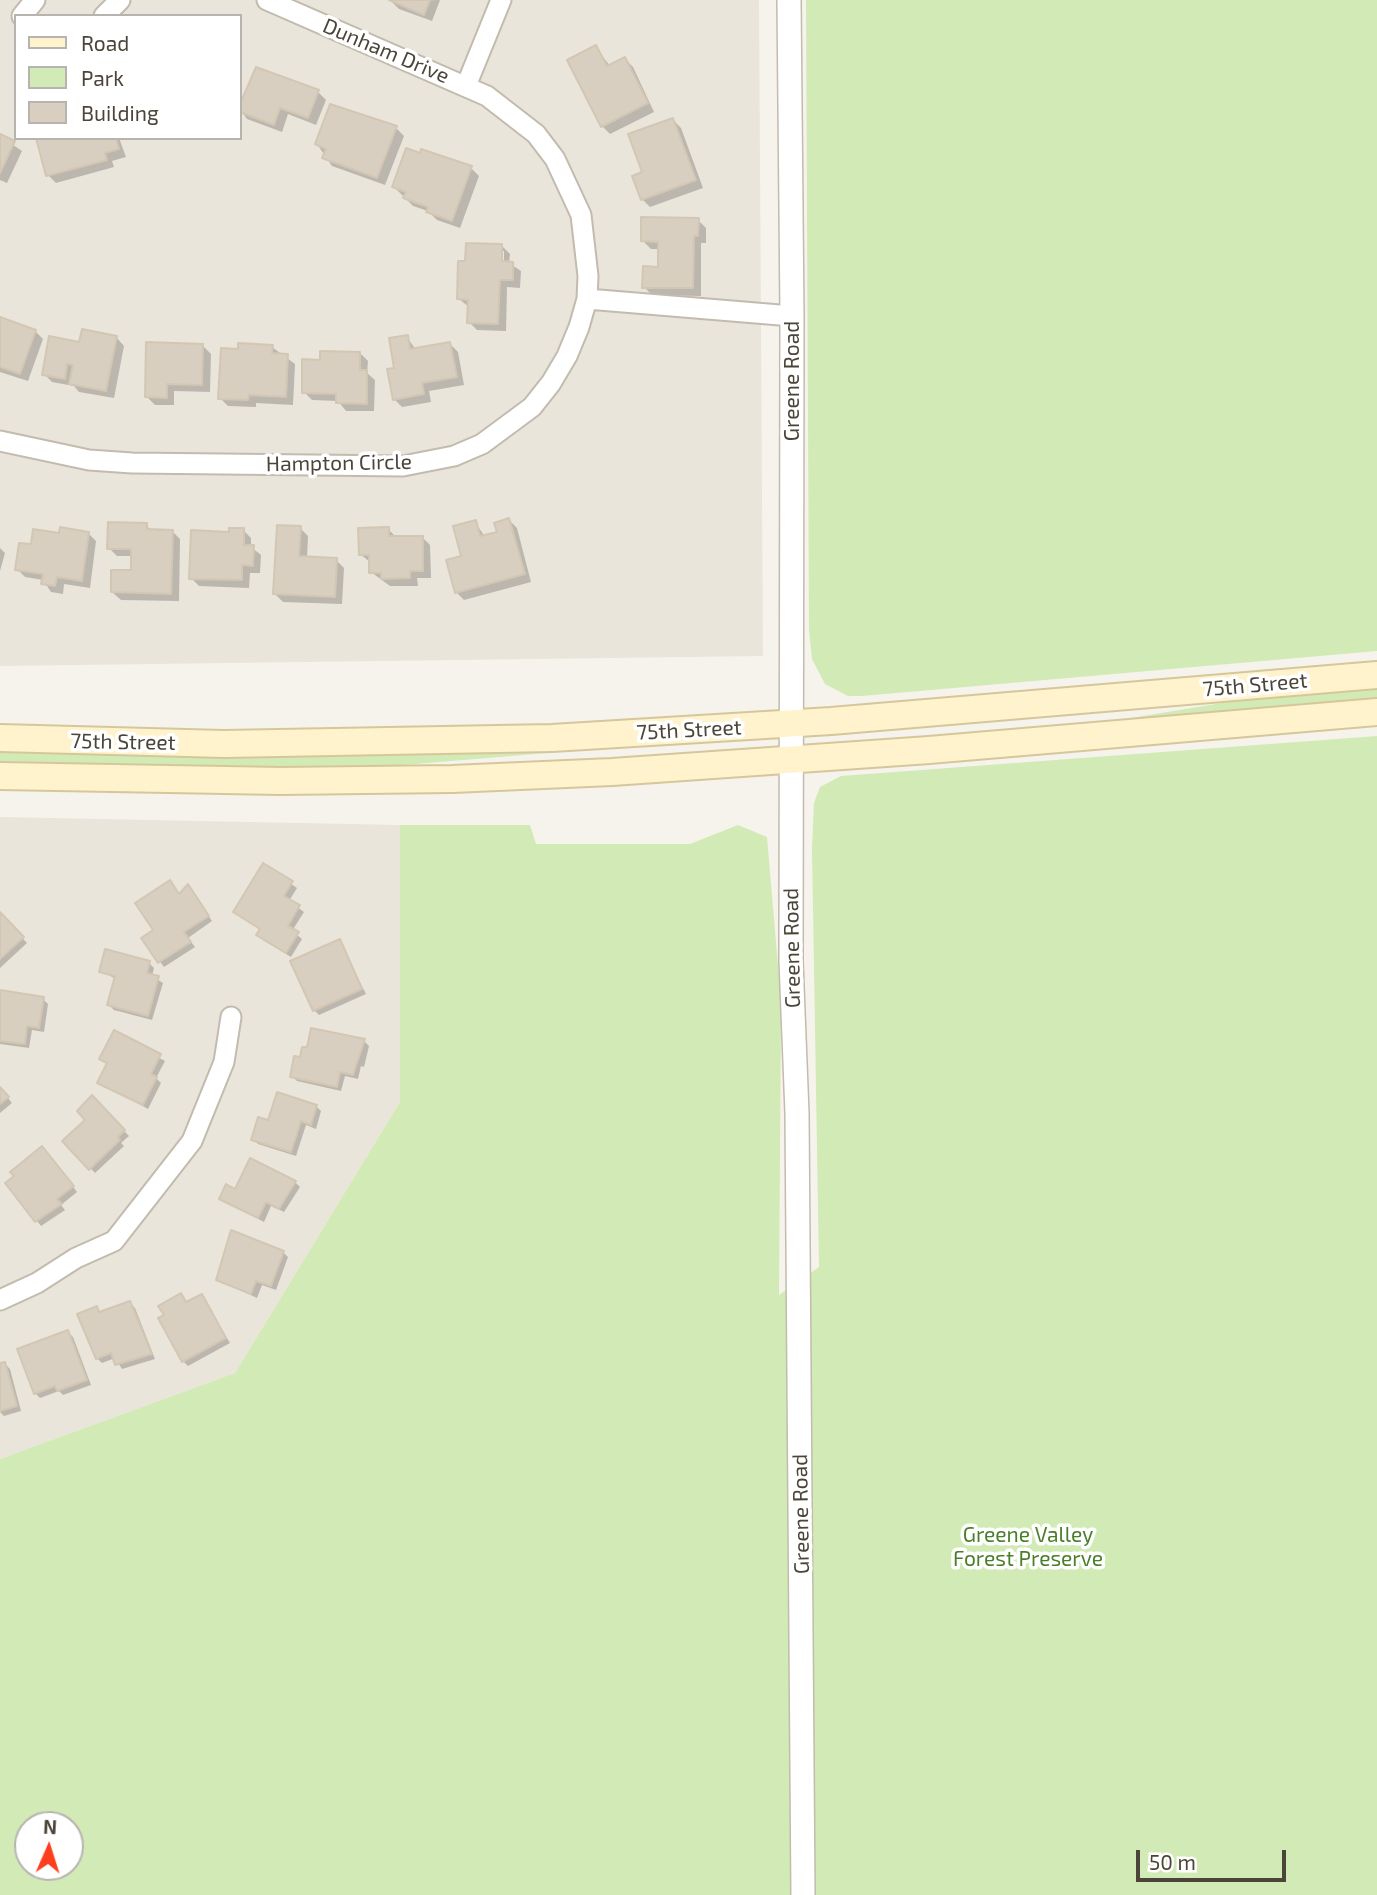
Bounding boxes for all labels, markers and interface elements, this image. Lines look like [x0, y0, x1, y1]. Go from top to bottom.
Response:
street label: Dunham Drive [319, 13, 453, 89]
legend [14, 14, 242, 140]
text: Road [81, 30, 129, 55]
text: Park [81, 65, 124, 90]
text: Building [81, 100, 159, 125]
street label: Greene Road [779, 321, 805, 441]
street label: Hampton Circle [266, 449, 412, 477]
street label: 75th Street [1201, 668, 1309, 702]
street label: 75th Street [636, 715, 742, 745]
street label: 75th Street [70, 728, 176, 756]
street label: Greene Road [778, 888, 806, 1008]
street label: Greene Road [787, 1454, 815, 1574]
park label: Greene Valley Forest Preserve [953, 1522, 1103, 1572]
north arrow [14, 1811, 84, 1881]
text: N [43, 1815, 57, 1838]
scale bar [1139, 1836, 1290, 1880]
text: 50 m [1149, 1849, 1196, 1874]

